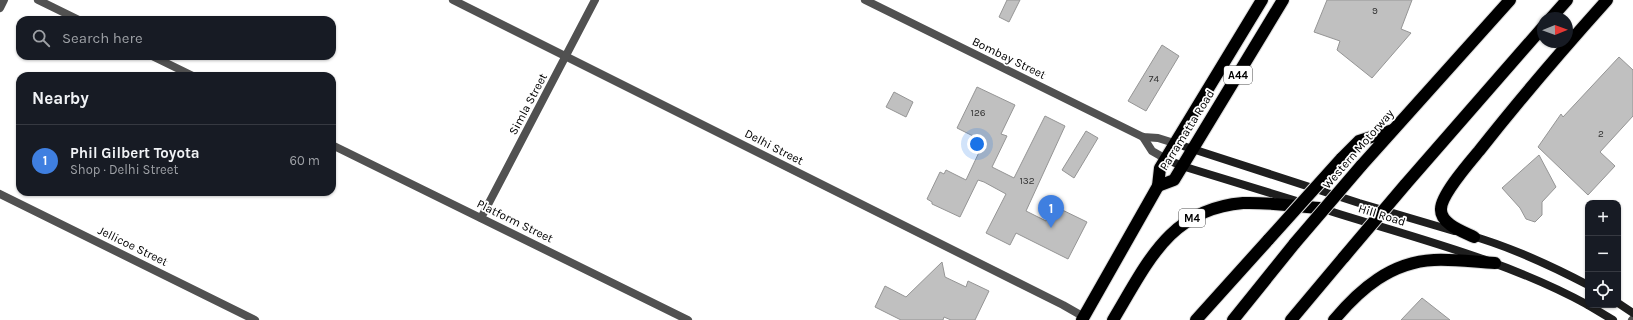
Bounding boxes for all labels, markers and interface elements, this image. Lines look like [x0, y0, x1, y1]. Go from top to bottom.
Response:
house number: 9 [1372, 5, 1378, 17]
north arrow [1537, 12, 1573, 48]
search box [16, 16, 336, 60]
icon: search [30, 27, 52, 49]
text: Search here [62, 29, 143, 47]
street label: Bombay Street [970, 34, 1049, 82]
road number: A44 [1224, 66, 1252, 84]
street label: Simla Street [506, 70, 550, 137]
house number: 74 [1149, 73, 1160, 85]
street label: Parramatta Road [1157, 87, 1217, 173]
text: Nearby [32, 88, 89, 108]
street label: Western Motorway [1320, 106, 1397, 192]
house number: 126 [971, 107, 986, 119]
street label: Delhi Street [742, 126, 806, 168]
house number: 2 [1598, 128, 1604, 140]
your location [967, 134, 987, 154]
text: Phil Gilbert Toyota [70, 144, 200, 162]
text: 1 [43, 153, 47, 168]
text: 60 m [290, 153, 320, 168]
text: Shop · Delhi Street [70, 162, 178, 177]
house number: 132 [1019, 175, 1035, 187]
pin: 1 [1038, 195, 1064, 228]
street label: Platform Street [475, 196, 556, 246]
map controls [1585, 200, 1621, 308]
button: + [1585, 200, 1621, 236]
street label: Hill Road [1357, 201, 1407, 229]
road number: M4 [1179, 209, 1205, 227]
street label: Jellicoe Street [96, 223, 171, 269]
button: − [1585, 236, 1621, 272]
button: locate [1585, 272, 1621, 308]

